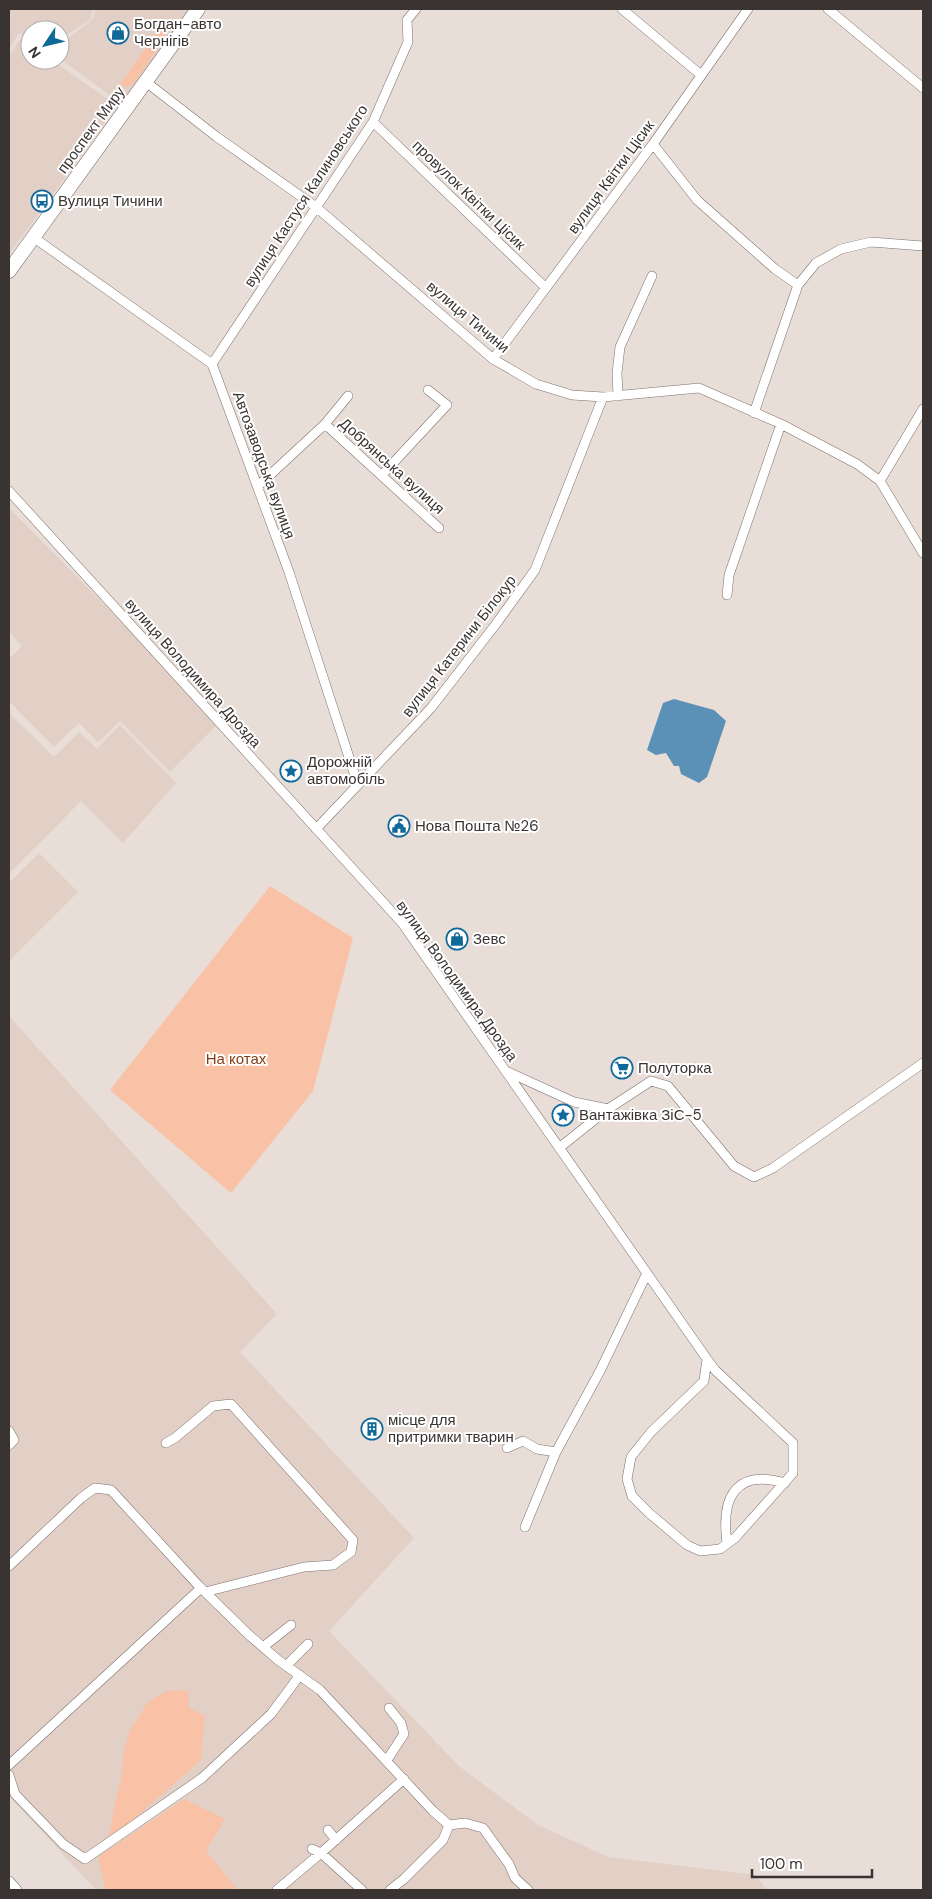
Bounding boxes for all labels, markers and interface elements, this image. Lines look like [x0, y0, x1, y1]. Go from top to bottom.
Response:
place label: Богдан-авто Чернігів [134, 14, 222, 51]
north arrow [20, 20, 70, 70]
shop icon: Богдан-авто Чернігів [106, 21, 130, 45]
text: N [24, 43, 45, 62]
street label: проспект Миру [53, 82, 130, 178]
street label: вулиця Кастуся Калиновського [239, 101, 373, 291]
street label: вулиця Квітки Цісик [563, 116, 659, 238]
street label: провулок Квітки Цісик [408, 136, 530, 255]
bus stop icon: Вулиця Тичини [30, 189, 54, 213]
place label: Вулиця Тичини [58, 191, 163, 211]
street label: вулиця Тичини [422, 276, 514, 358]
street label: Автозаводська вулиця [228, 389, 300, 541]
street label: Добрянська вулиця [335, 413, 449, 519]
street label: вулиця Катерини Білокур [397, 571, 521, 721]
street label: вулиця Володимира Дрозда [121, 594, 266, 752]
place label: Дорожній автомобіль [307, 752, 385, 789]
place icon: Дорожній автомобіль [279, 759, 303, 783]
public building icon: Нова Пошта №26 [387, 814, 411, 838]
place label: Нова Пошта №26 [415, 816, 539, 836]
street label: вулиця Володимира Дрозда [392, 896, 523, 1066]
shop icon: Зевс [445, 927, 469, 951]
place label: Зевс [473, 929, 506, 949]
park label: На котах [206, 1049, 267, 1069]
supermarket icon: Полуторка [610, 1056, 634, 1080]
place label: Полуторка [638, 1058, 712, 1078]
place icon: Вантажівка ЗіС-5 [551, 1103, 575, 1127]
place label: Вантажівка ЗіС-5 [579, 1105, 702, 1125]
place label: місце для притримки тварин [388, 1410, 514, 1447]
building icon: місце для притримки тварин [360, 1417, 384, 1441]
scale bar [752, 1846, 872, 1878]
text: 100 m [760, 1854, 803, 1874]

